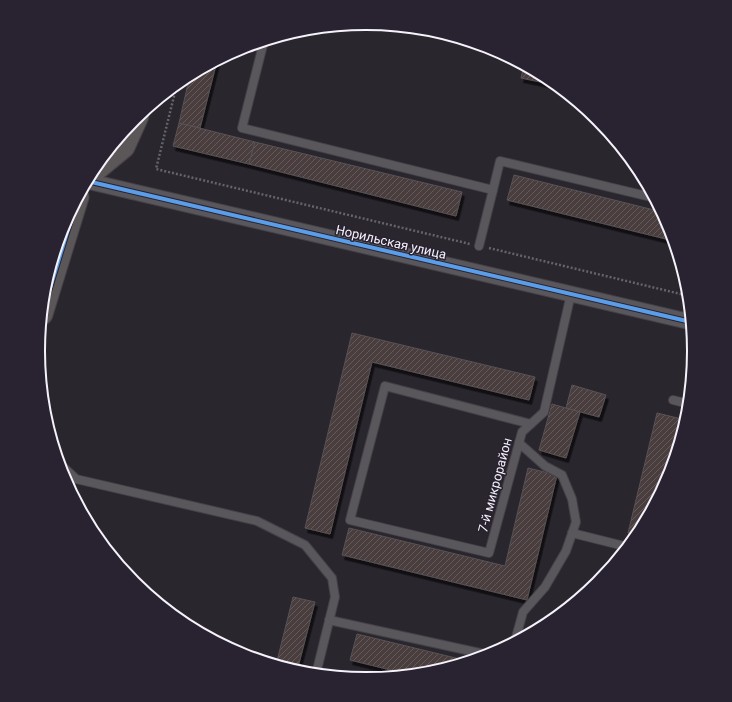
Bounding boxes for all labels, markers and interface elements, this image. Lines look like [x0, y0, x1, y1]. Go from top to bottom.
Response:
street label: Норильская улица [334, 222, 448, 262]
street label: 7-й микрорайон [475, 436, 515, 534]

